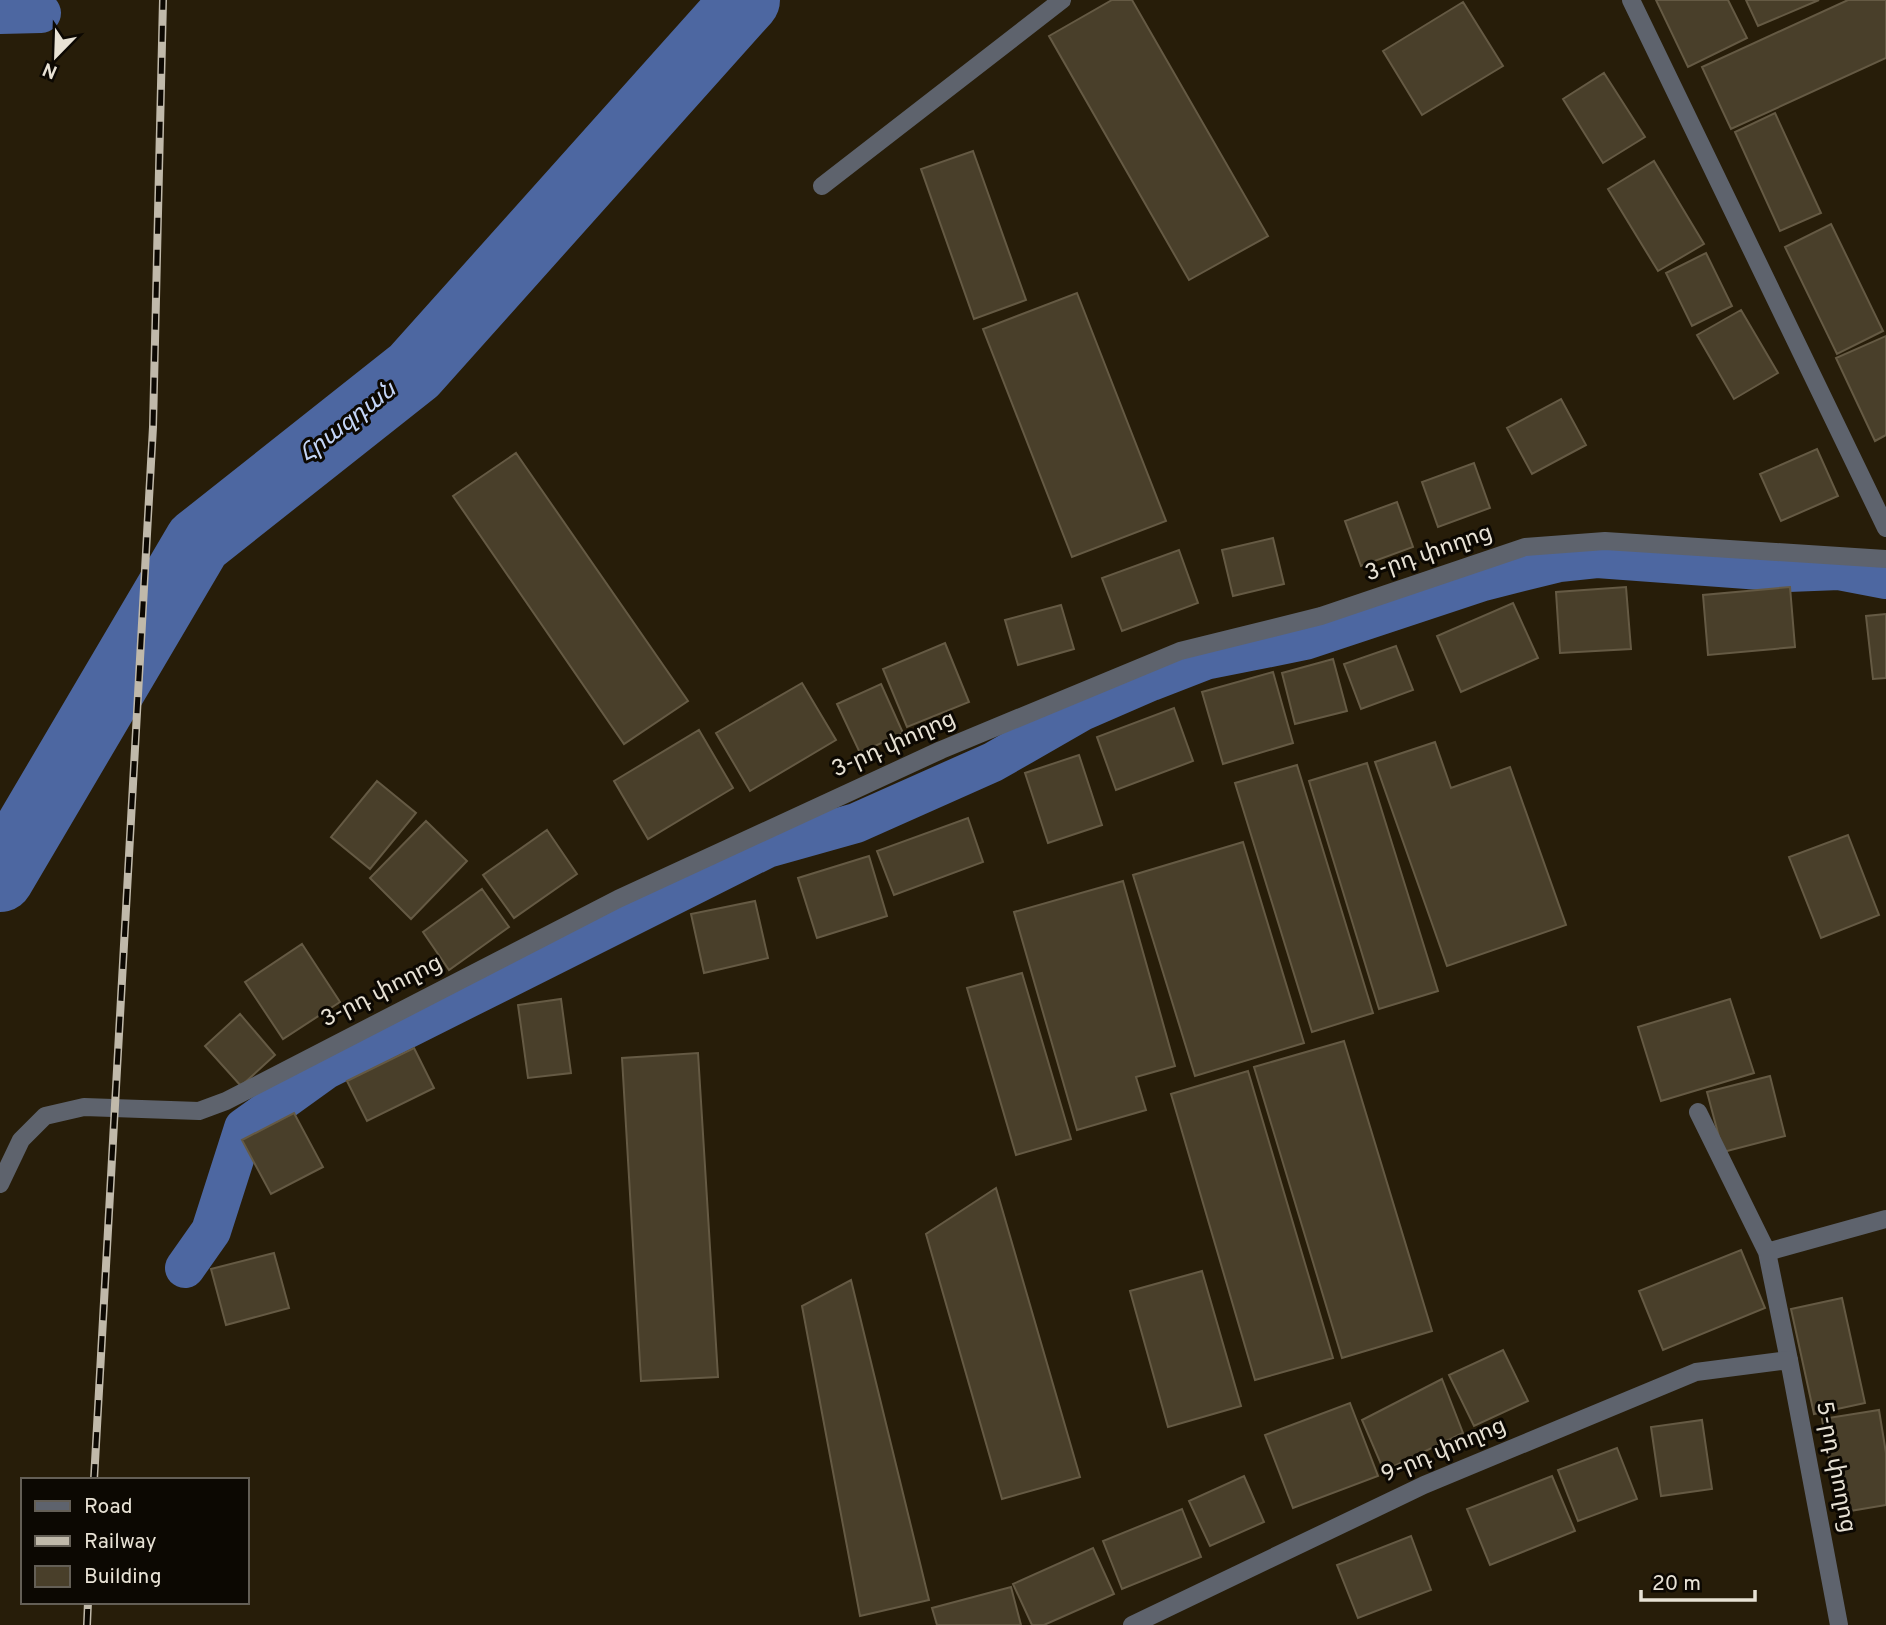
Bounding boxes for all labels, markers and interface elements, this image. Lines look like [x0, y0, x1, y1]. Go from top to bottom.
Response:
north arrow [21, 21, 91, 91]
text: N [39, 56, 61, 84]
water label: Հրազդան [293, 375, 404, 470]
street label: 3-րդ փողոց [1362, 519, 1496, 589]
street label: 3-րդ փողոց [828, 705, 960, 785]
street label: 3-րդ փողոց [316, 949, 448, 1035]
street label: 5-րդ փողոց [1808, 1399, 1862, 1535]
street label: 9-րդ փողոց [1377, 1412, 1511, 1490]
legend [21, 1478, 248, 1604]
text: Road [84, 1494, 133, 1521]
text: Railway [84, 1529, 157, 1556]
scale bar [1641, 1558, 1755, 1602]
text: Building [84, 1564, 162, 1591]
text: 20 m [1652, 1571, 1701, 1598]

